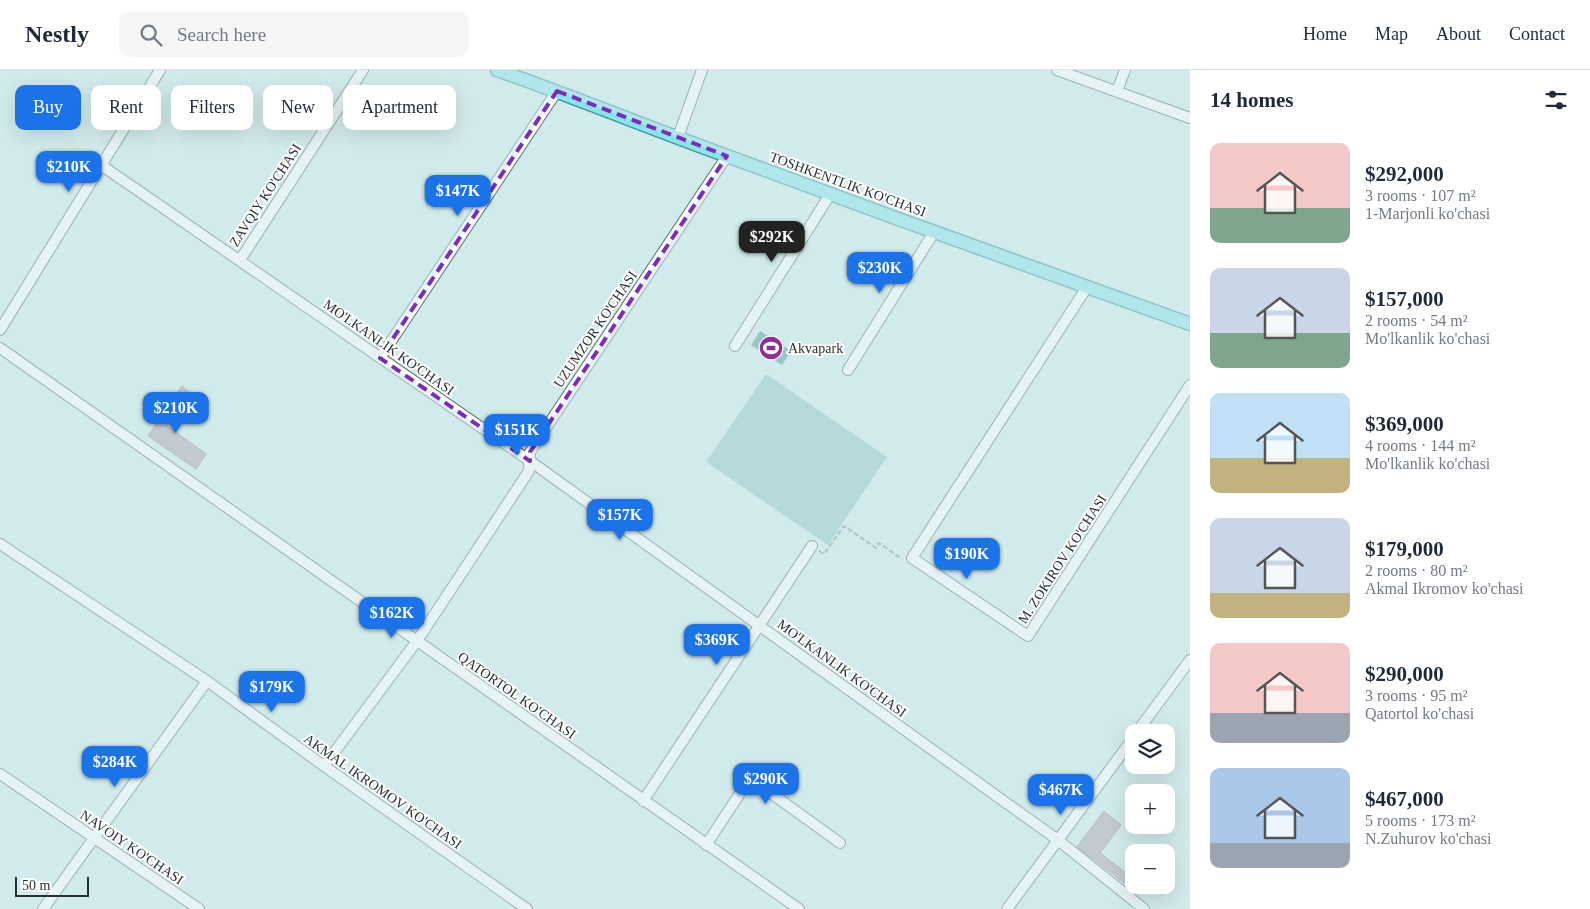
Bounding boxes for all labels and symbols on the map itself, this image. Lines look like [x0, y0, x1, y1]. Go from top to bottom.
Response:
street label: ZAVQIY KO'CHASI [227, 141, 304, 250]
street label: TOSHKENTLIK KO'CHASI [768, 149, 928, 220]
pin: $210K [34, 150, 104, 193]
pin: $147K [423, 174, 493, 217]
pin: $292K [737, 220, 807, 263]
pin: $230K [845, 252, 915, 294]
street label: UZUMZOR KO'CHASI [551, 268, 640, 390]
street label: MO'LKANLIK KO'CHASI [321, 297, 457, 398]
sports icon: Akvapark [758, 335, 784, 361]
place label: Akvapark [788, 341, 843, 356]
pin: $210K [141, 392, 211, 434]
pin: $151K [482, 414, 552, 456]
street label: M. ZOKIROV KO'CHASI [1015, 492, 1110, 626]
pin: $157K [585, 498, 655, 541]
pin: $190K [932, 538, 1002, 580]
pin: $162K [357, 596, 427, 639]
street label: MO'LKANLIK KO'CHASI [774, 617, 909, 720]
pin: $369K [682, 624, 752, 666]
street label: QATORTOL KO'CHASI [455, 649, 579, 742]
pin: $179K [237, 670, 307, 713]
street label: AKMAL IKROMOV KO'CHASI [301, 731, 465, 852]
pin: $284K [80, 746, 150, 788]
pin: $290K [731, 762, 801, 805]
pin: $467K [1026, 774, 1096, 816]
street label: NAVOIY KO'CHASI [77, 807, 186, 888]
scale bar [15, 874, 89, 897]

